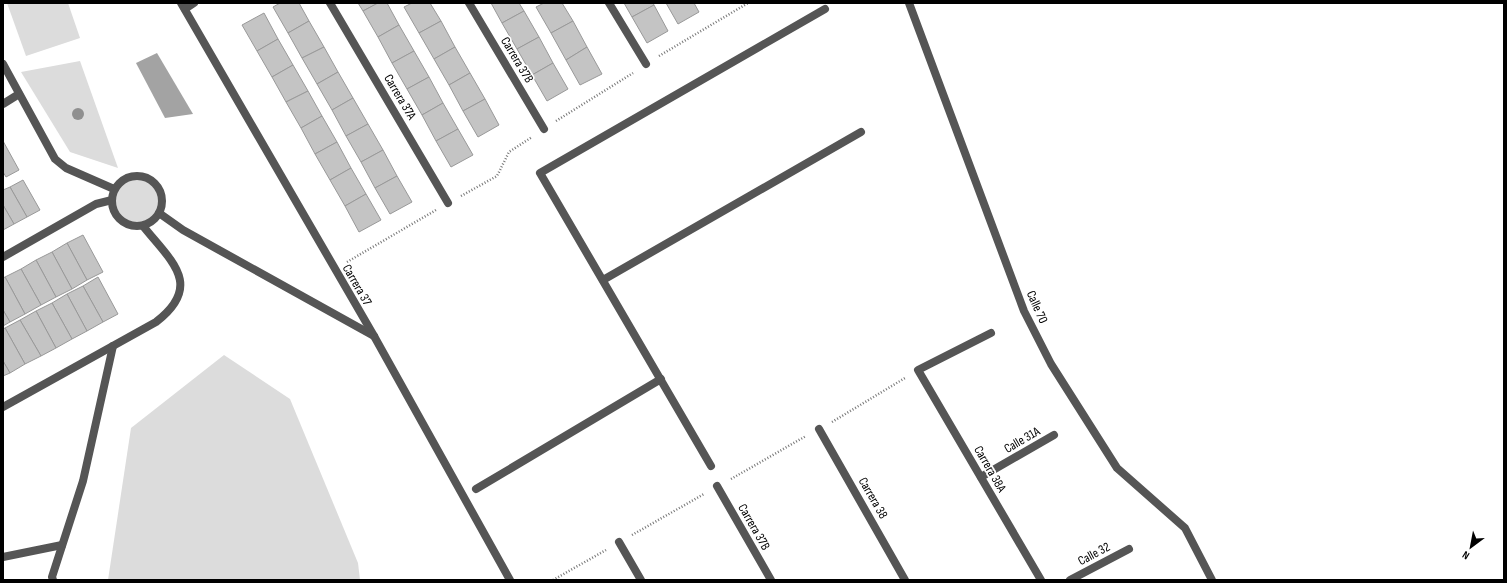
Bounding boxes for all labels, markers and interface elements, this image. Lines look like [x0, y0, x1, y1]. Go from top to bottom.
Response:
street label: Carrera 37B [497, 34, 537, 86]
street label: Carrera 37A [380, 71, 420, 123]
street label: Carrera 37 [339, 262, 376, 309]
street label: Calle 70 [1023, 288, 1051, 326]
street label: Calle 31A [1001, 423, 1043, 457]
street label: Carrera 38A [970, 443, 1010, 495]
street label: Carrera 38 [855, 474, 891, 522]
street label: Carrera 37B [734, 501, 774, 553]
north arrow [1451, 527, 1491, 567]
street label: Calle 32 [1075, 539, 1113, 569]
text: N [1460, 548, 1472, 562]

